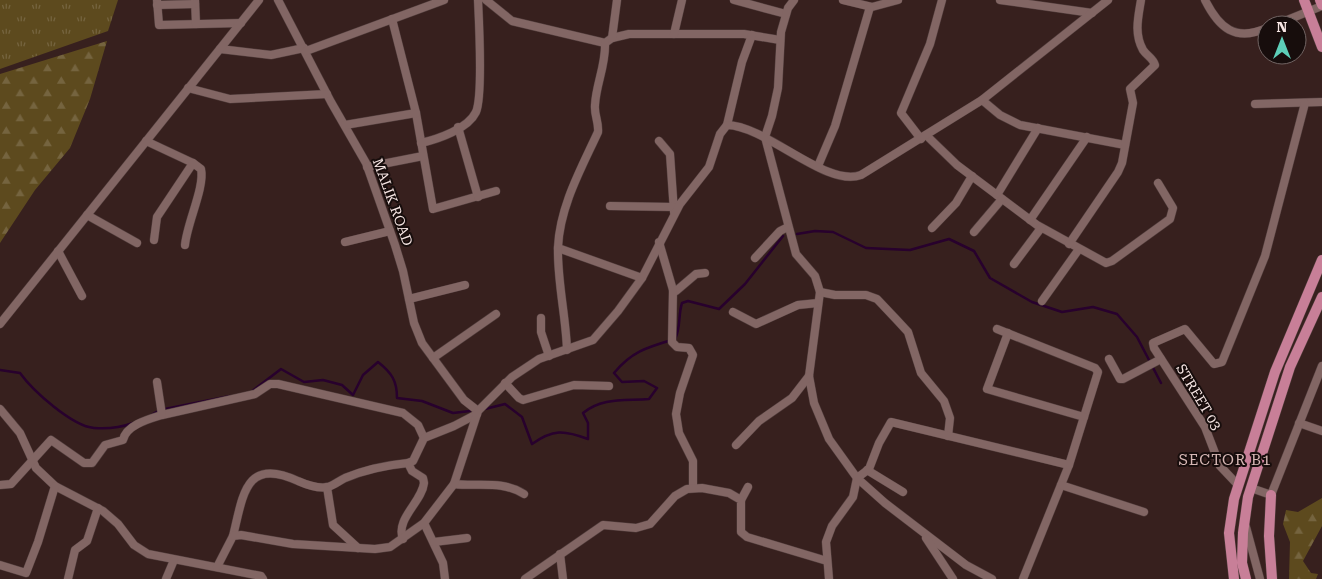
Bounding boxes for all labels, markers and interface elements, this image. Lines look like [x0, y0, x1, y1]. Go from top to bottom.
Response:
north arrow [1257, 15, 1307, 65]
text: N [1277, 19, 1288, 35]
street label: MALIK ROAD [370, 156, 416, 248]
street label: STREET 03 [1173, 361, 1225, 433]
district label: SECTOR B1 [1178, 451, 1272, 469]

